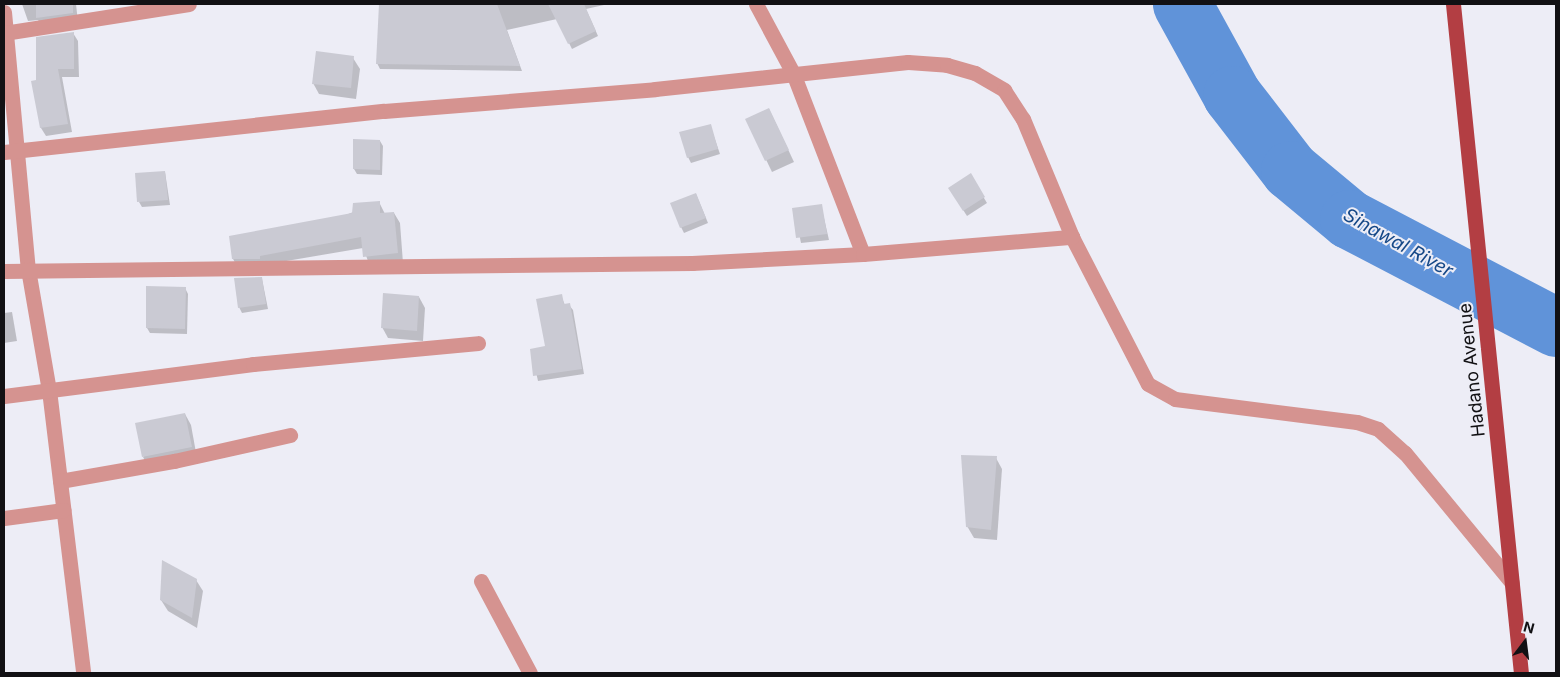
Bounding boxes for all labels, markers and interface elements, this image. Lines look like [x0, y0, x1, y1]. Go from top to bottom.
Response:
water label: Sinawal River [1339, 204, 1457, 282]
street label: Hadano Avenue [1454, 302, 1490, 438]
north arrow [1500, 617, 1550, 667]
text: N [1522, 617, 1536, 637]

